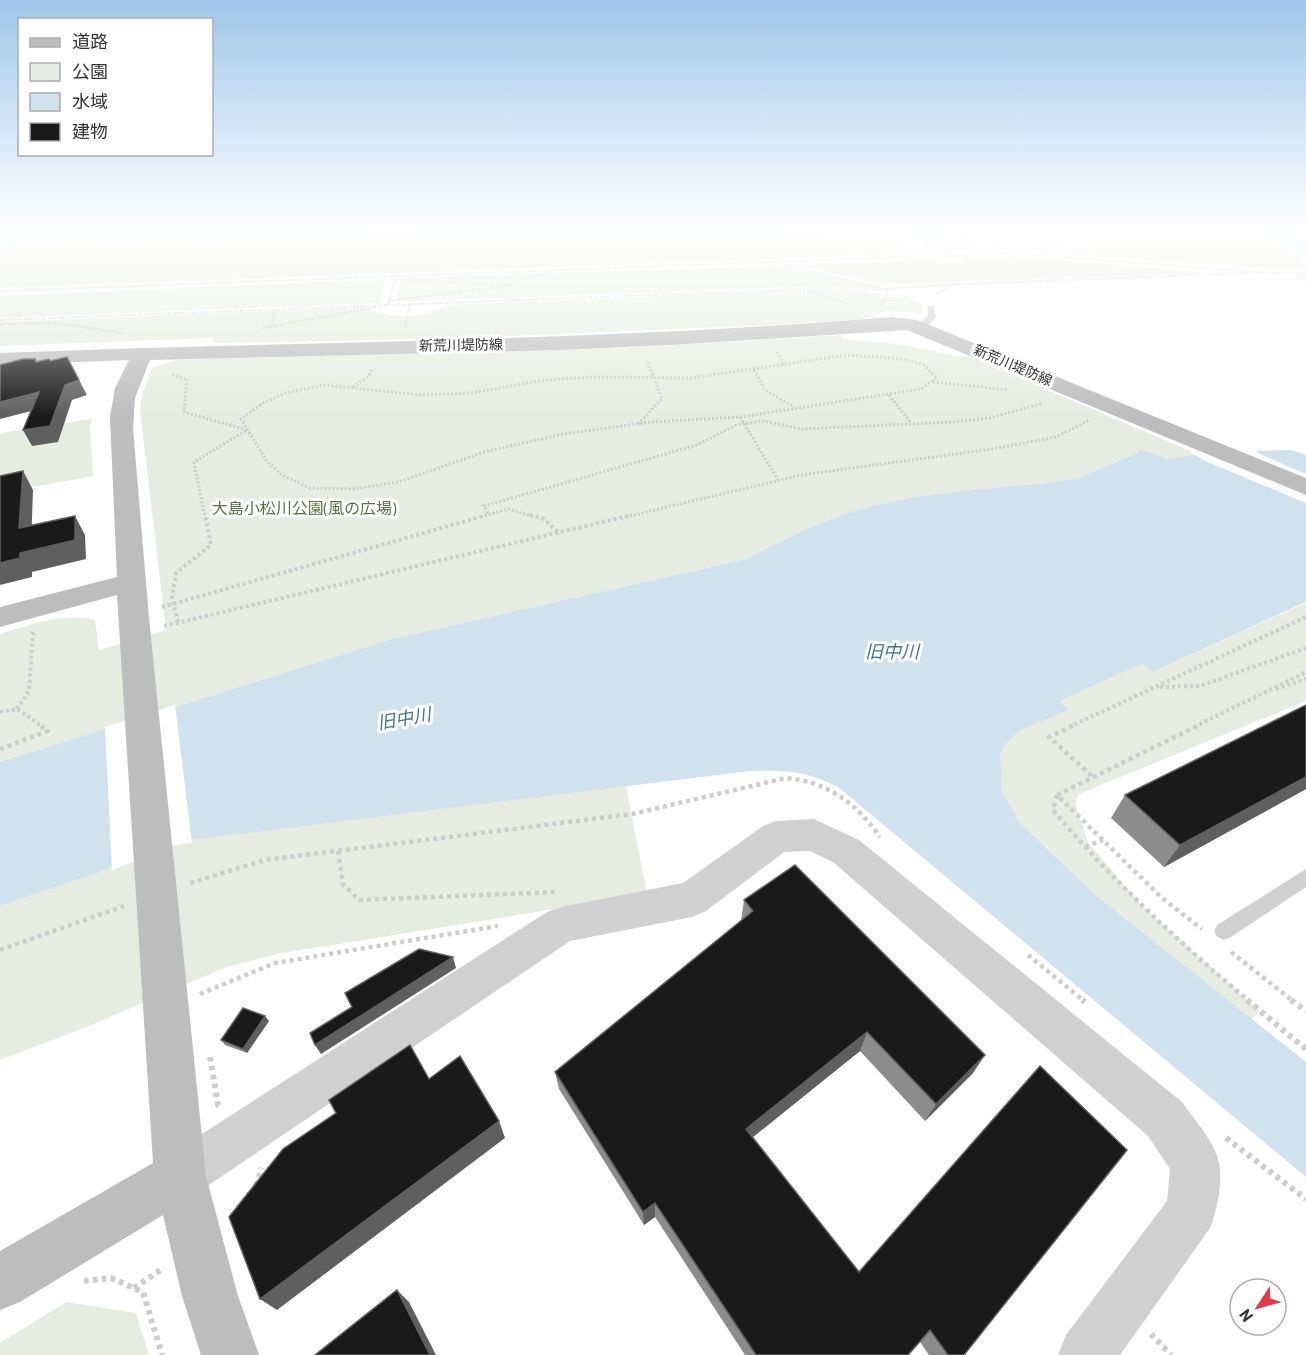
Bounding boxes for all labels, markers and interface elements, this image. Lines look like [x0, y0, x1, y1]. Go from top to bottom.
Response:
legend [18, 18, 213, 156]
text: 道路 [72, 30, 108, 52]
text: 公園 [72, 60, 108, 82]
text: 水域 [72, 90, 108, 112]
text: 建物 [72, 120, 108, 142]
street label: 新荒川堤防線 [419, 335, 503, 354]
street label: 新荒川堤防線 [971, 340, 1055, 389]
park label: 大島小松川公園(風の広場) [212, 498, 397, 517]
water label: 旧中川 [865, 640, 921, 662]
water label: 旧中川 [375, 702, 434, 734]
north arrow [1228, 1277, 1288, 1337]
text: N [1235, 1306, 1256, 1326]

